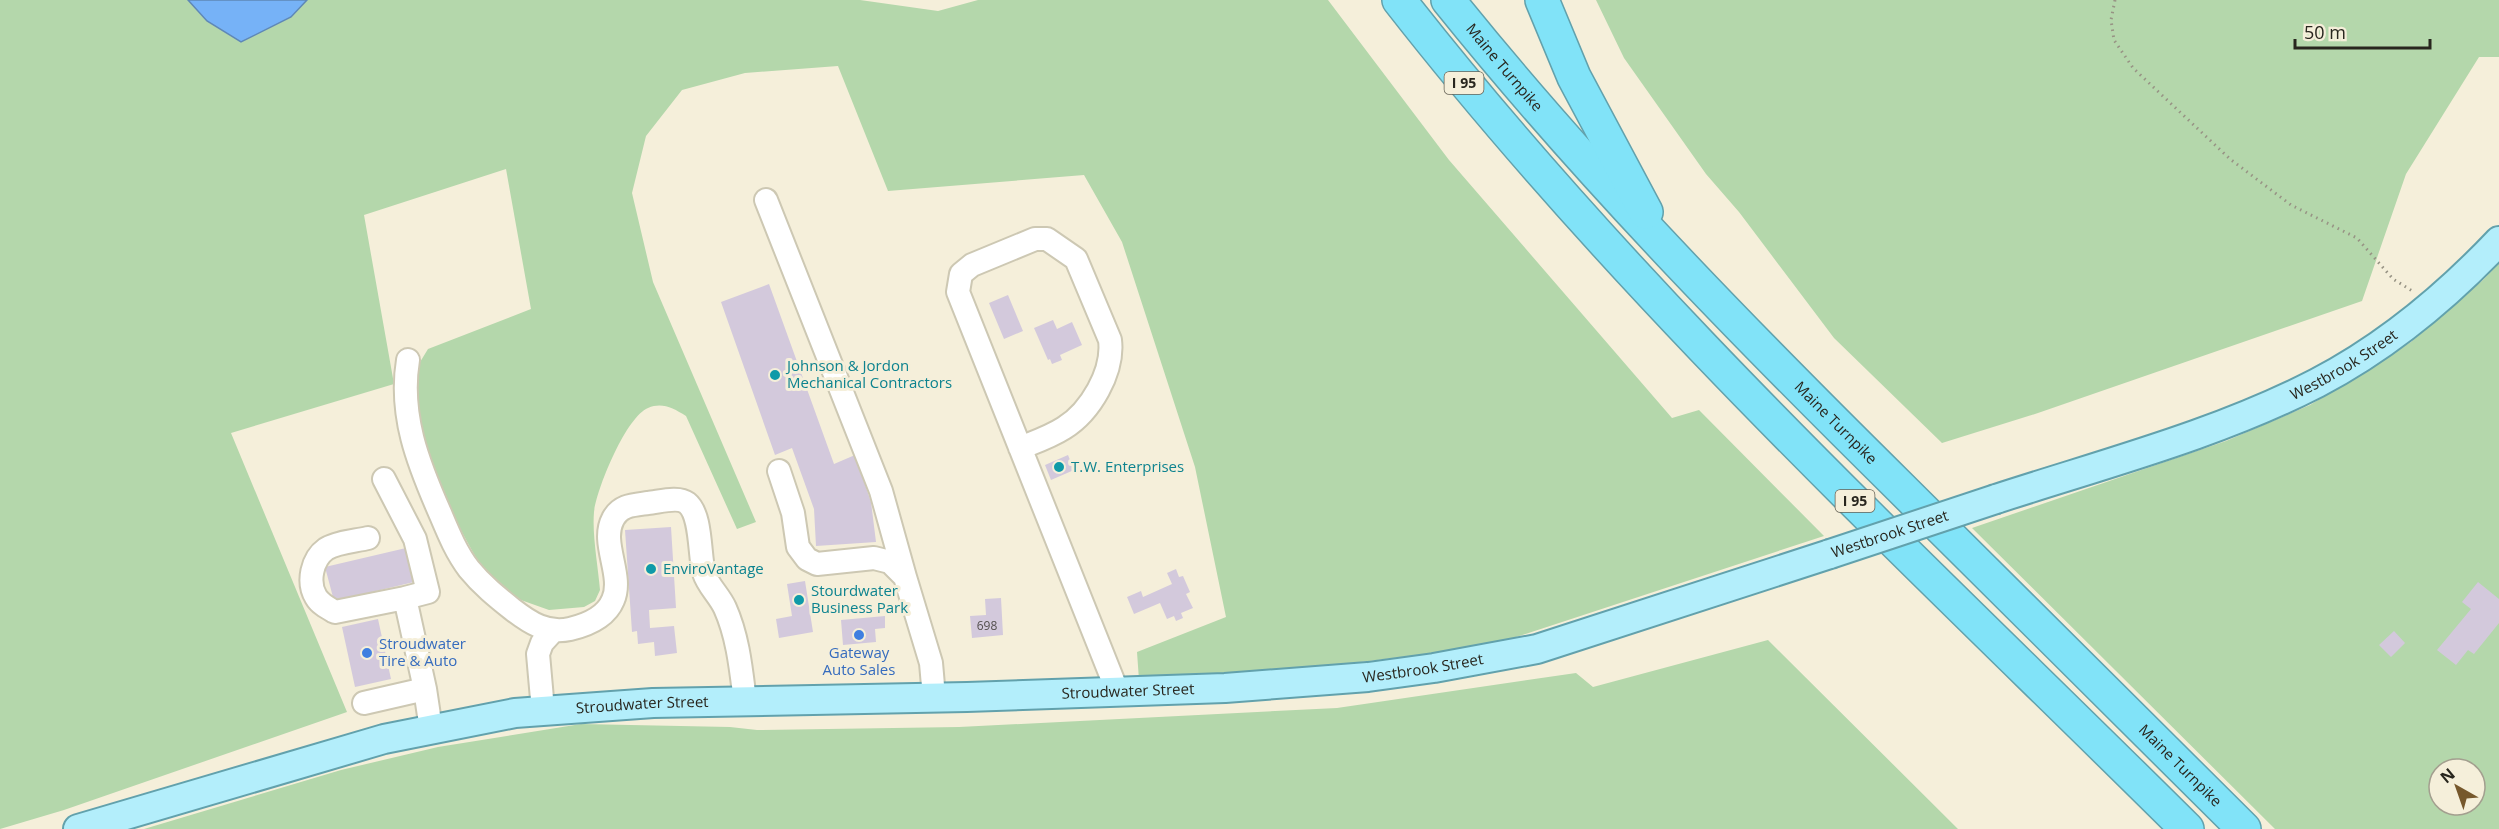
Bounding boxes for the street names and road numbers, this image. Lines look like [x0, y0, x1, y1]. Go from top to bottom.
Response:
street label: Maine Turnpike [1462, 19, 1548, 115]
road number: I 95 [1444, 72, 1484, 94]
street label: Westbrook Street [2286, 324, 2401, 404]
street label: Maine Turnpike [1791, 377, 1882, 468]
road number: I 95 [1836, 490, 1874, 512]
street label: Westbrook Street [1828, 505, 1951, 562]
street label: Westbrook Street [1361, 648, 1485, 687]
street label: Stroudwater Street [1061, 678, 1195, 703]
street label: Stroudwater Street [575, 691, 709, 718]
street label: Maine Turnpike [2135, 719, 2227, 811]

